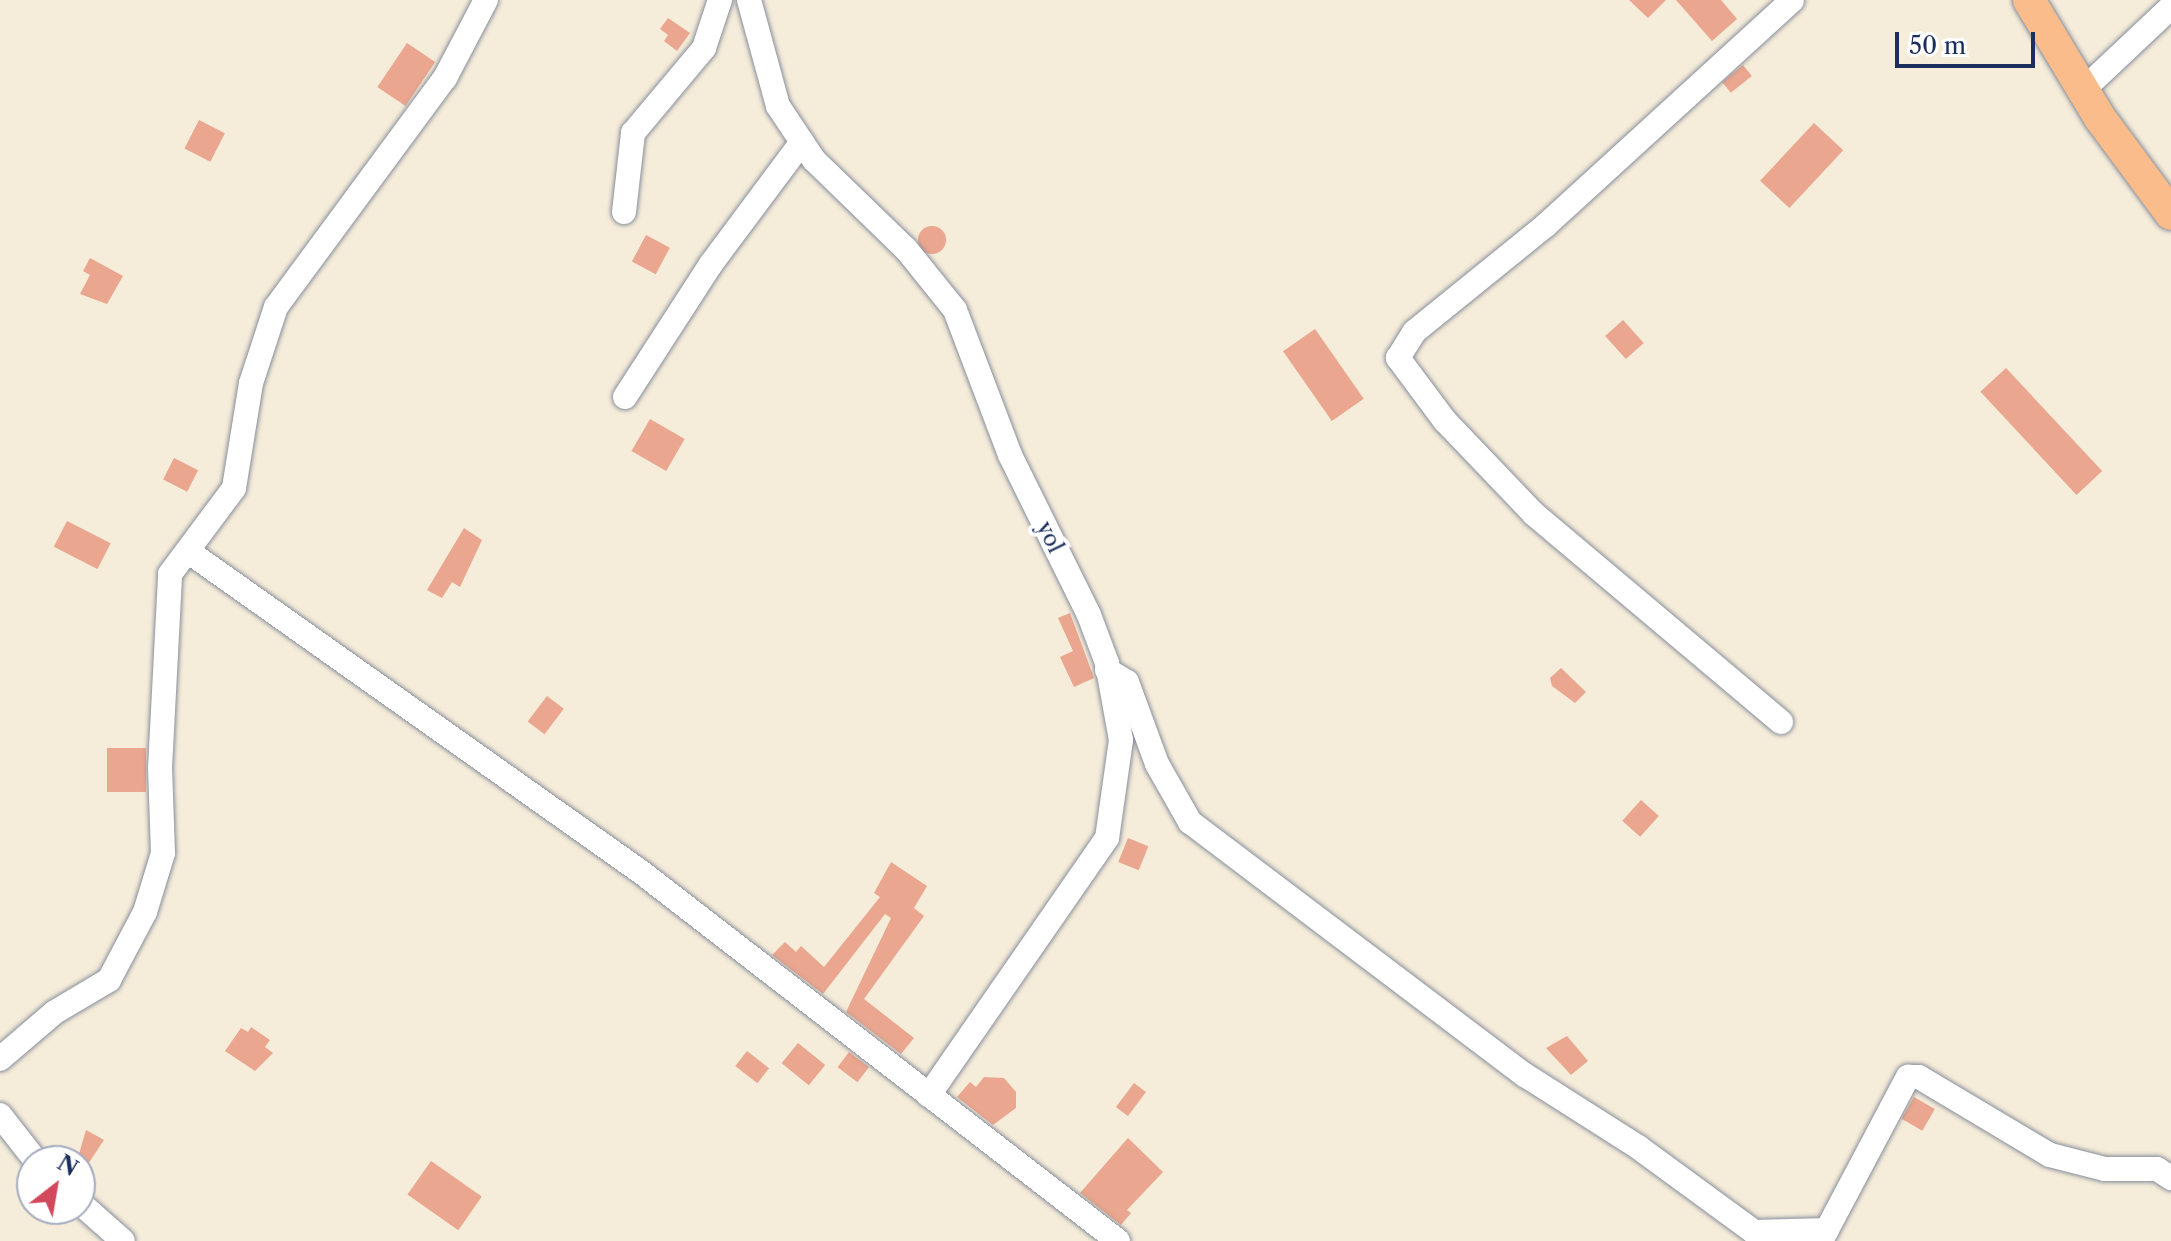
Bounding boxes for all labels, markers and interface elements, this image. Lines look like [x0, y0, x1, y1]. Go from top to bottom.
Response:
scale bar [1899, 16, 2039, 66]
text: 50 m [1909, 31, 1966, 60]
street label: yol [1031, 517, 1069, 557]
north arrow [16, 1145, 96, 1225]
text: N [52, 1149, 83, 1182]

